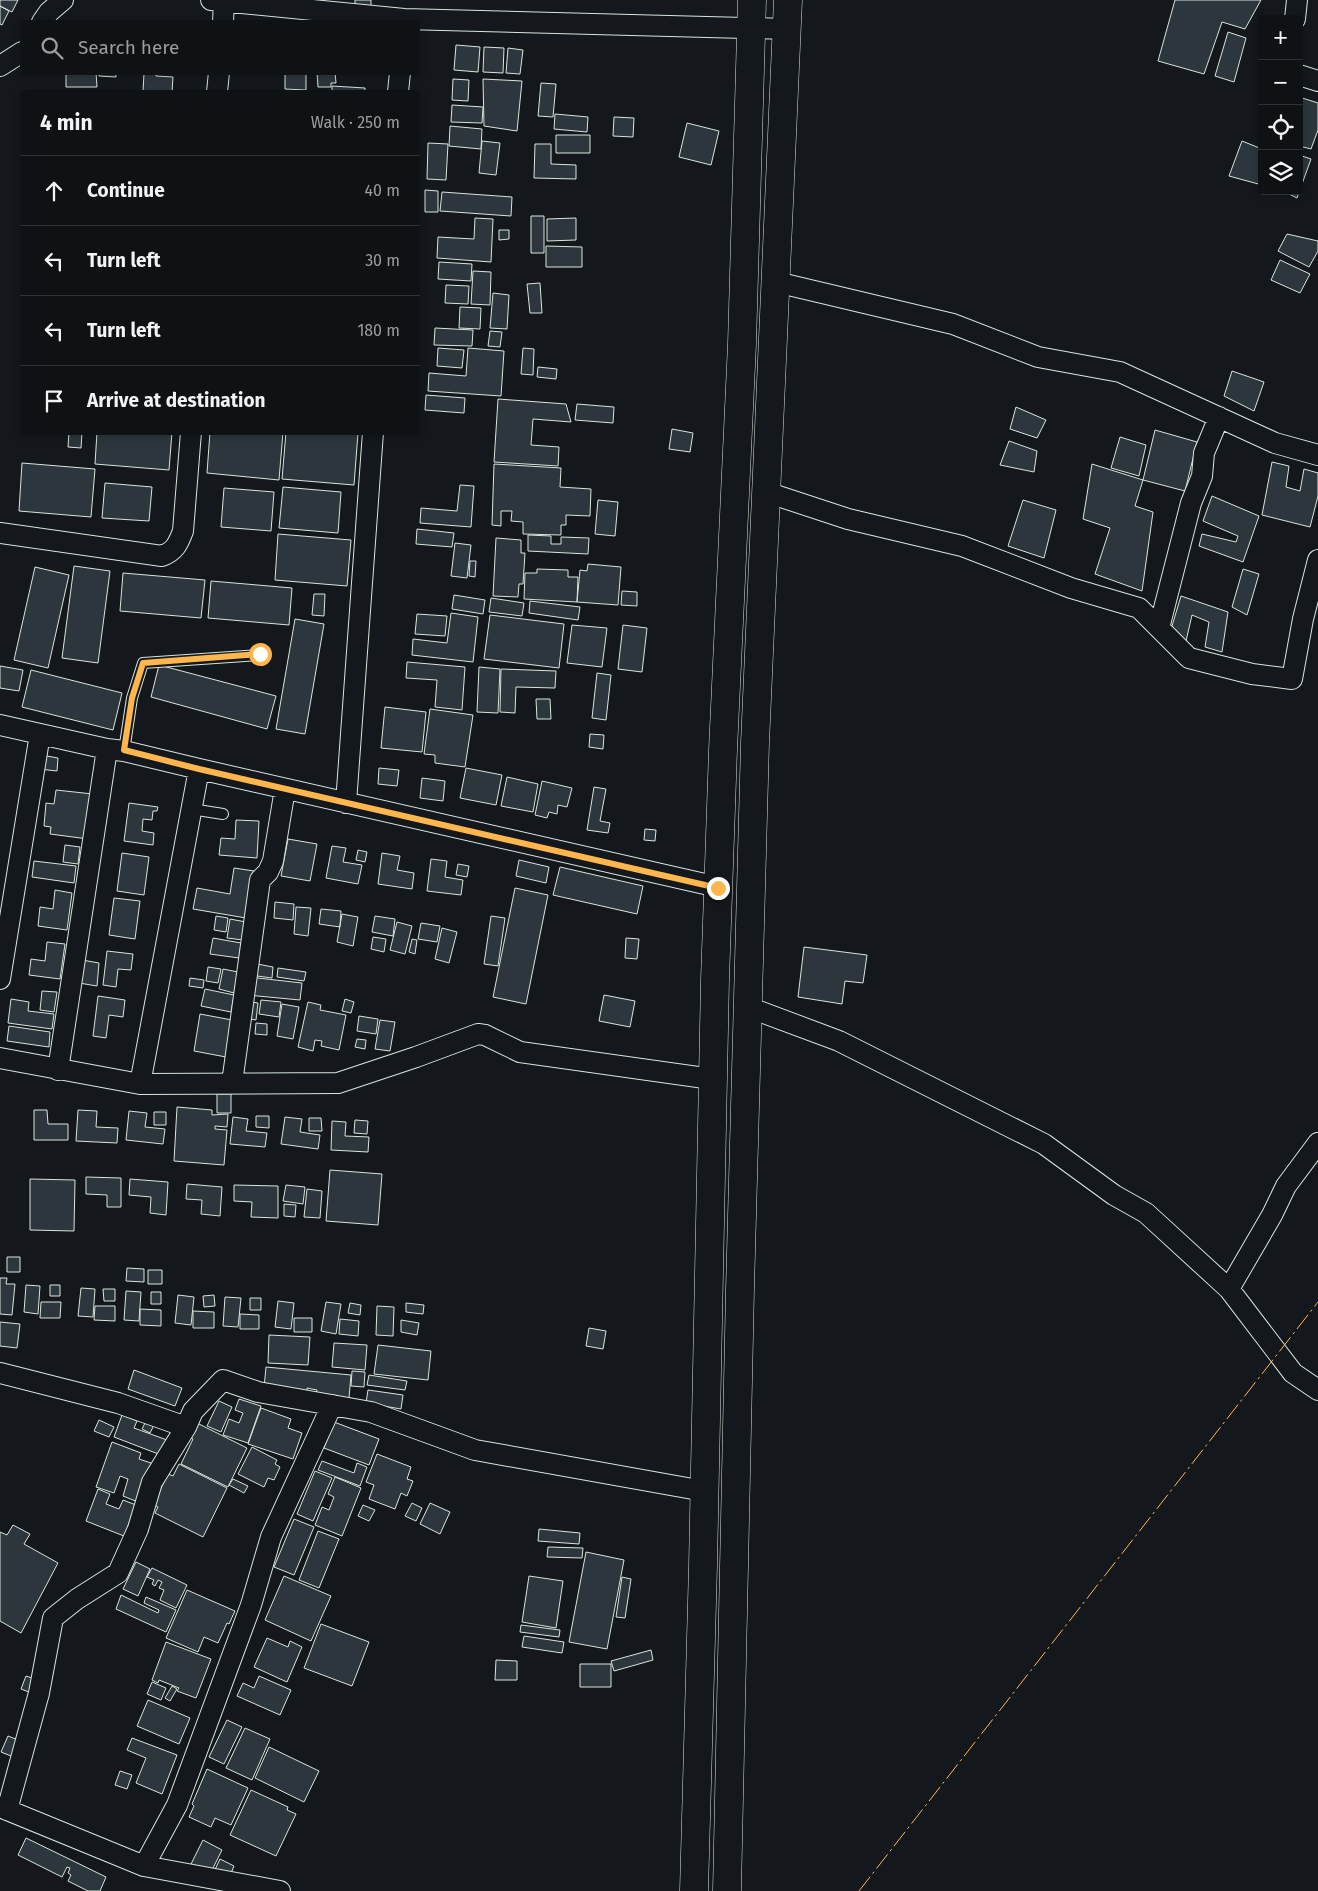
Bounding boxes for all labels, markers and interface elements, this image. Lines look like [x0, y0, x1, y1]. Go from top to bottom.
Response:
map controls [1258, 15, 1303, 195]
button: + [1258, 15, 1303, 60]
search box [20, 20, 420, 75]
icon: search [38, 34, 66, 62]
text: Search here [78, 36, 179, 59]
button: − [1258, 60, 1303, 105]
button: locate [1258, 105, 1303, 150]
text: 4 min [40, 110, 93, 136]
text: Walk · 250 m [311, 113, 400, 132]
button: layers [1258, 150, 1303, 195]
icon: ahead [40, 177, 68, 205]
text: Continue [87, 179, 165, 202]
text: 40 m [365, 181, 400, 200]
icon: left [40, 247, 68, 275]
text: Turn left [87, 249, 161, 272]
text: 30 m [365, 251, 400, 270]
icon: left [40, 317, 68, 345]
text: Turn left [87, 319, 161, 342]
text: 180 m [357, 321, 400, 340]
icon: arrive [40, 387, 68, 415]
text: Arrive at destination [87, 389, 266, 412]
route start [249, 643, 272, 666]
route end [707, 877, 730, 900]

